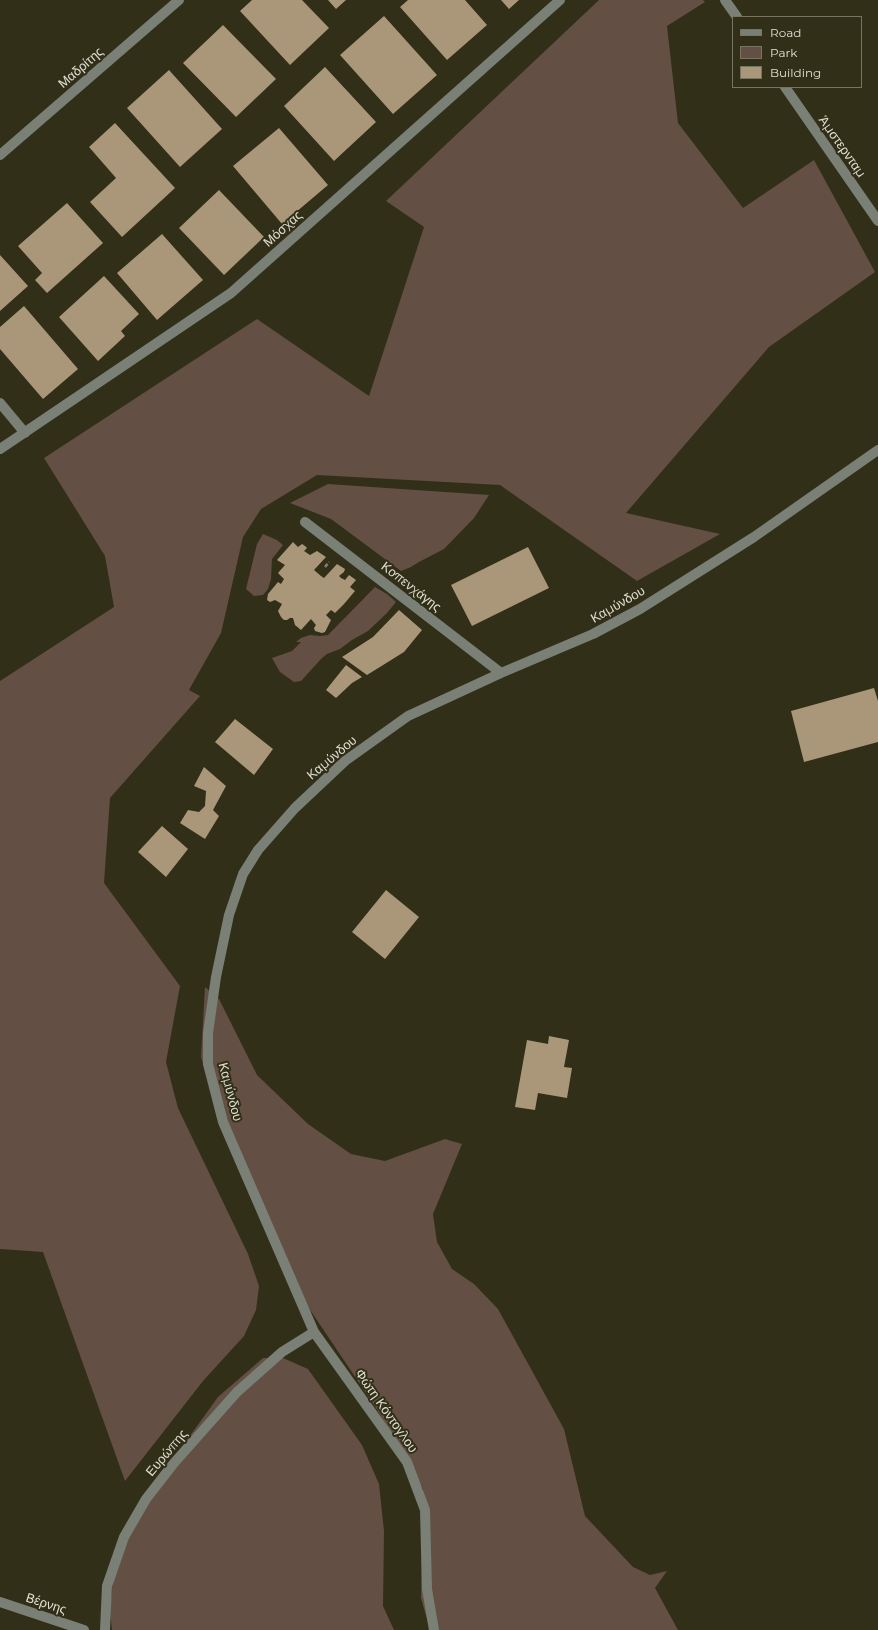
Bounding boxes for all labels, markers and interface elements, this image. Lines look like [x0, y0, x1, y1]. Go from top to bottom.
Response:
legend [732, 16, 862, 88]
text: Road [770, 25, 801, 40]
street label: Μαδρίτης [55, 44, 107, 92]
text: Park [770, 45, 797, 60]
text: Building [770, 65, 821, 80]
street label: Άμστερνταμ [815, 113, 869, 181]
street label: Μόσχας [260, 208, 306, 250]
street label: Κοπενχάγης [378, 559, 444, 615]
street label: Καμύνδου [588, 583, 648, 627]
street label: Καμύνδου [304, 733, 360, 783]
street label: Καμύνδου [215, 1061, 245, 1123]
street label: Φώτη Κόντογλου [351, 1366, 421, 1456]
street label: Ευρώπης [143, 1426, 191, 1480]
street label: Βέρνης [24, 1590, 68, 1618]

